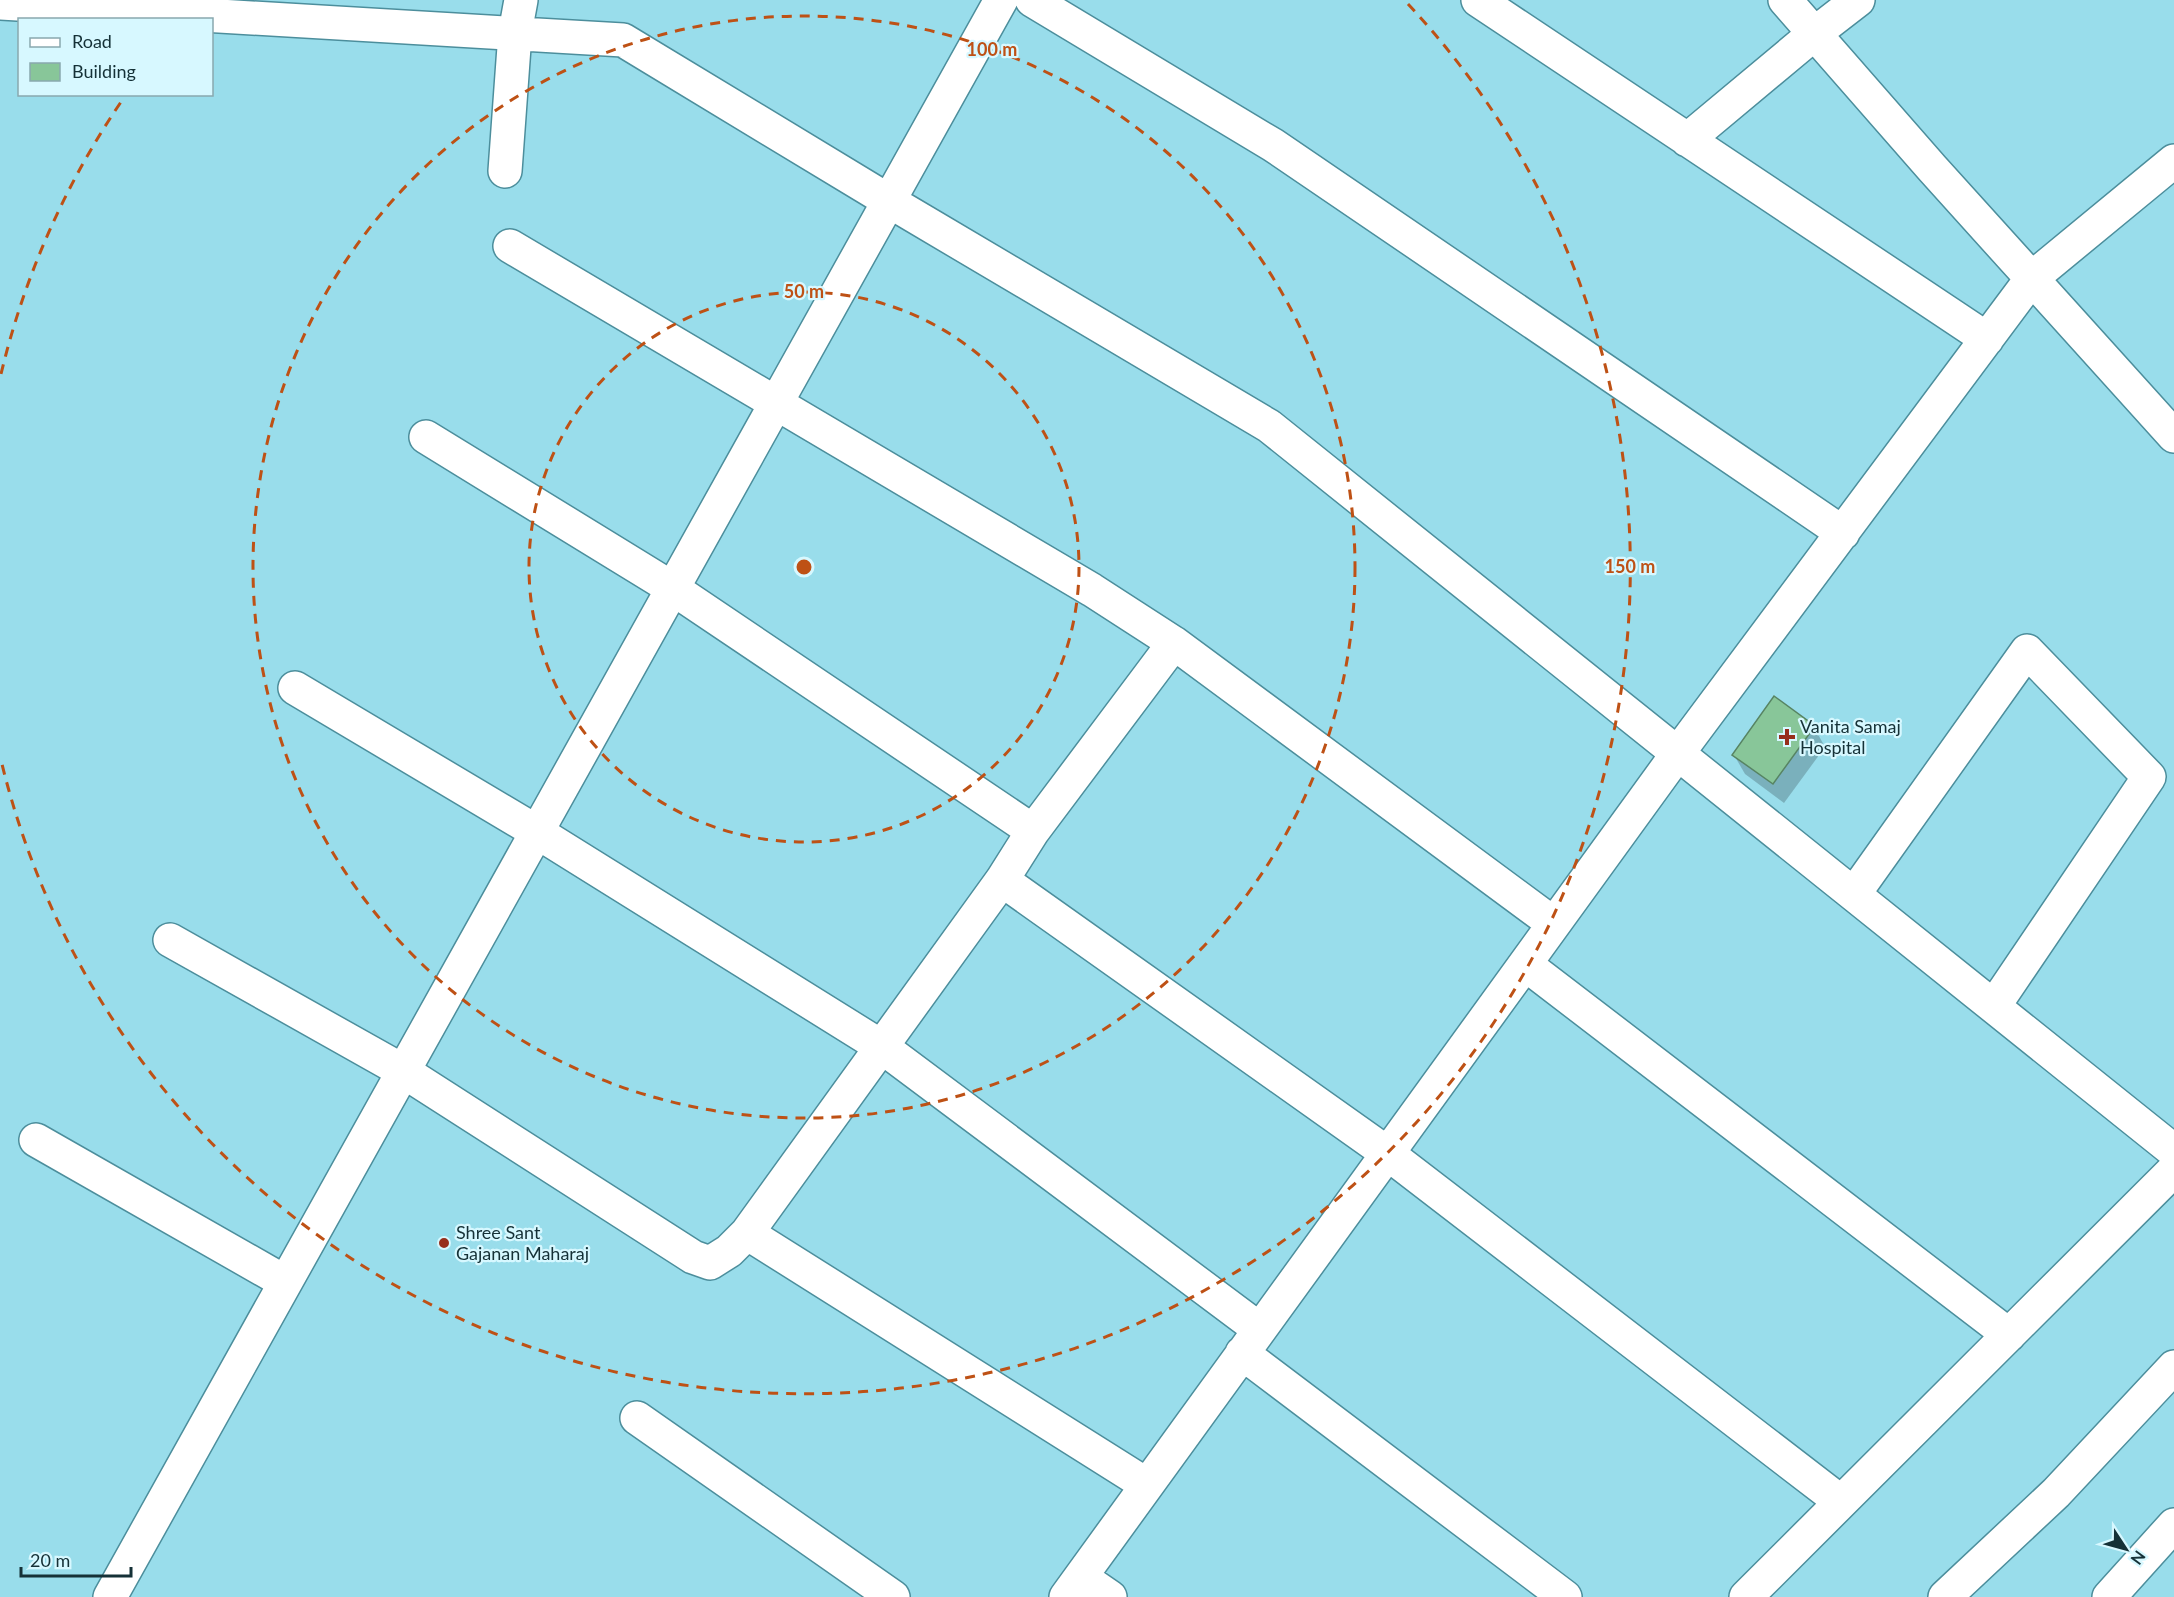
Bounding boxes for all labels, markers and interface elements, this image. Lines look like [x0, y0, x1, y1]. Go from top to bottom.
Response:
legend [18, 18, 213, 96]
text: Road [72, 30, 112, 52]
text: 100 m [967, 38, 1017, 60]
text: Building [72, 60, 136, 82]
text: 50 m [784, 280, 824, 302]
text: 150 m [1605, 555, 1655, 577]
centre of rings [794, 557, 814, 577]
place label: Vanita Samaj Hospital [1800, 715, 1901, 758]
marker: Vanita Samaj Hospital [1778, 728, 1796, 746]
place label: Shree Sant Gajanan Maharaj [456, 1221, 589, 1264]
marker: Shree Sant Gajanan Maharaj [437, 1236, 451, 1250]
north arrow [2096, 1519, 2156, 1579]
scale bar [21, 1540, 130, 1578]
text: N [2127, 1548, 2150, 1569]
text: 20 m [30, 1549, 70, 1571]

